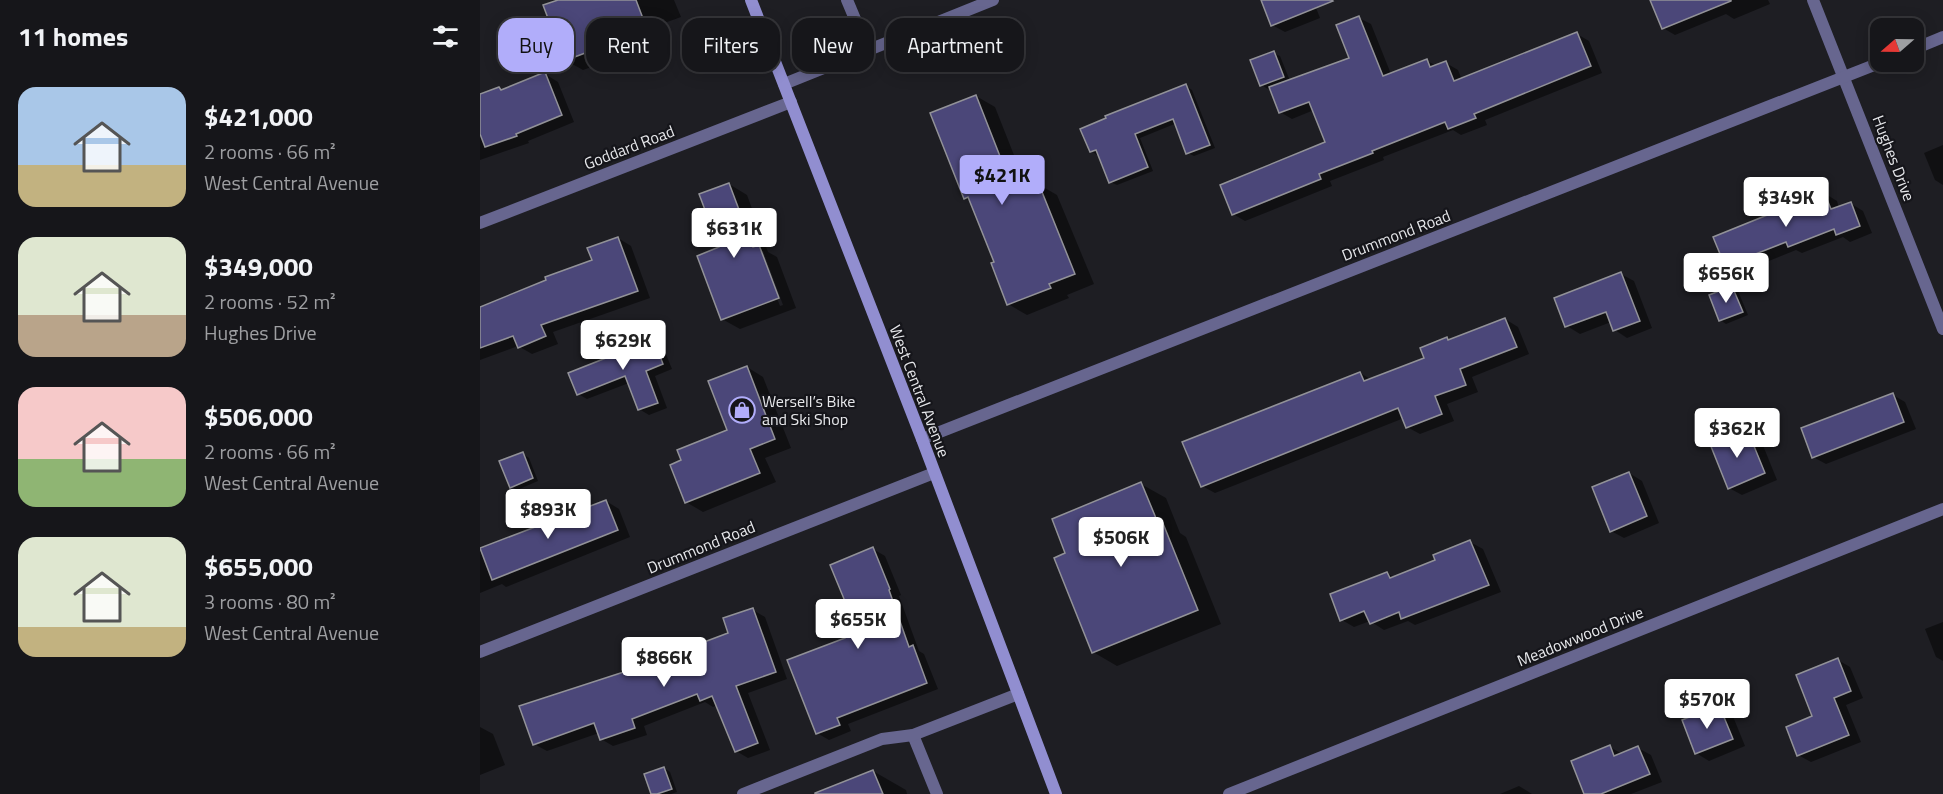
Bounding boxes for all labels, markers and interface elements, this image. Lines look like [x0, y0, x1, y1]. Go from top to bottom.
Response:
text: 11 homes [18, 17, 128, 56]
chip: Buy [498, 18, 574, 72]
chip: Rent [586, 18, 670, 72]
chip: Filters [682, 18, 780, 72]
chip: New [792, 18, 874, 72]
chip: Apartment [886, 18, 1024, 72]
north arrow [1870, 18, 1924, 72]
map controls [1870, 18, 1924, 72]
icon: filters [429, 20, 462, 53]
text: $421,000 [204, 97, 313, 136]
icon: home [66, 111, 138, 183]
street label: Hughes Drive [1867, 112, 1921, 204]
street label: Goddard Road [580, 119, 678, 175]
text: 2 rooms · 66 m² [204, 136, 336, 167]
pin: $421K [960, 155, 1044, 206]
text: $421K [974, 159, 1030, 190]
text: West Central Avenue [204, 167, 379, 198]
pin: $349K [1744, 177, 1828, 228]
text: $349K [1758, 181, 1814, 212]
street label: Drummond Road [1338, 203, 1454, 267]
pin: $631K [692, 208, 776, 259]
text: $631K [706, 212, 762, 243]
text: $349,000 [204, 247, 313, 286]
pin: $656K [1684, 253, 1768, 304]
text: $656K [1698, 257, 1754, 288]
icon: home [66, 261, 138, 333]
text: 2 rooms · 52 m² [204, 286, 336, 317]
text: Hughes Drive [204, 317, 317, 348]
pin: $629K [581, 320, 665, 371]
street label: West Central Avenue [884, 321, 956, 461]
text: $629K [595, 324, 651, 355]
place label: Wersell’s Bike and Ski Shop [762, 389, 855, 431]
shop icon: Wersell’s Bike and Ski Shop [727, 395, 757, 425]
text: $506,000 [204, 397, 313, 436]
pin: $362K [1695, 408, 1779, 459]
icon: home [66, 411, 138, 483]
text: $362K [1709, 412, 1765, 443]
text: 2 rooms · 66 m² [204, 436, 336, 467]
text: West Central Avenue [204, 467, 379, 498]
pin: $893K [506, 489, 590, 540]
text: $893K [520, 493, 576, 524]
street label: Drummond Road [643, 514, 759, 580]
pin: $506K [1079, 517, 1163, 568]
text: $506K [1093, 521, 1149, 552]
text: $655,000 [204, 547, 313, 586]
icon: home [66, 561, 138, 633]
text: 3 rooms · 80 m² [204, 586, 336, 617]
pin: $655K [816, 599, 900, 650]
street label: Meadowwood Drive [1513, 600, 1647, 672]
text: $655K [830, 603, 886, 634]
text: West Central Avenue [204, 617, 379, 648]
pin: $866K [622, 637, 706, 688]
text: $866K [636, 641, 692, 672]
pin: $570K [1665, 679, 1749, 730]
text: $570K [1679, 683, 1735, 714]

